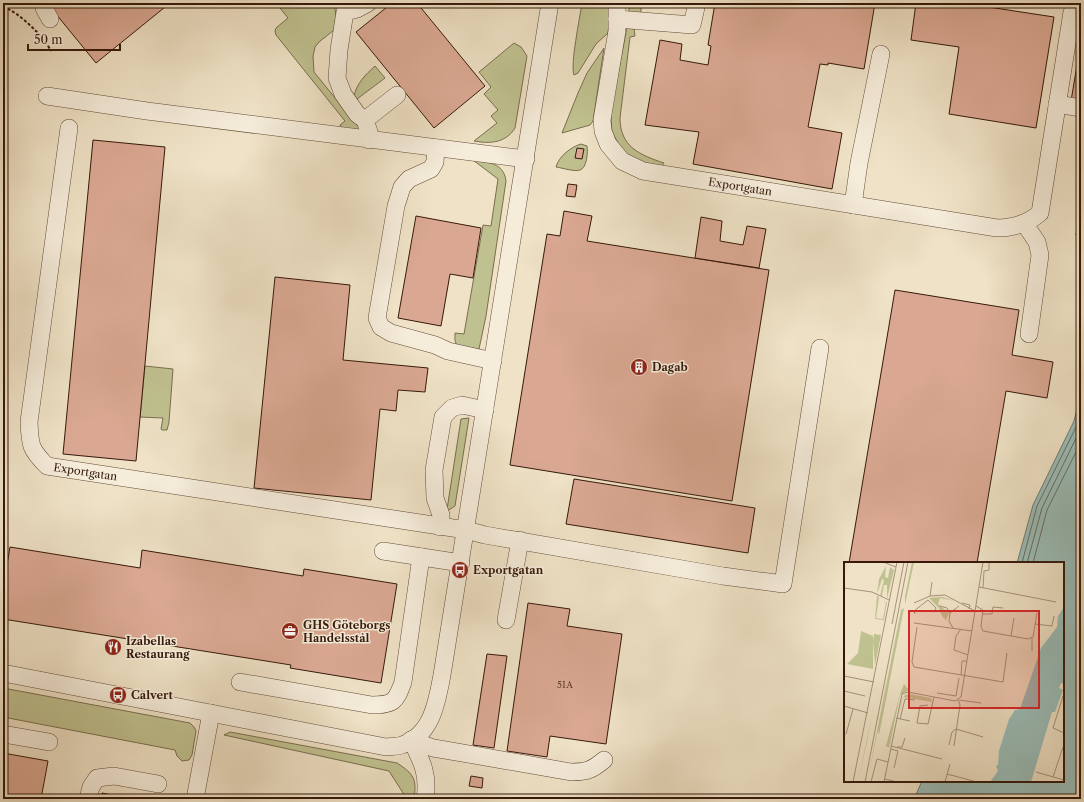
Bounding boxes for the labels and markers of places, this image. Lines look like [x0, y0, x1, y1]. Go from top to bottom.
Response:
building icon: Dagab [629, 357, 649, 377]
place label: Dagab [652, 360, 688, 374]
bus stop icon: Exportgatan [450, 560, 470, 580]
place label: Exportgatan [473, 563, 544, 577]
place label: GHS Göteborgs Handelsstål [303, 618, 390, 645]
office icon: GHS Göteborgs Handelsstål [280, 621, 300, 641]
place label: Izabellas Restaurang [126, 634, 190, 661]
restaurant icon: Izabellas Restaurang [103, 637, 123, 657]
bus stop icon: Calvert [108, 685, 128, 705]
place label: Calvert [131, 688, 173, 702]

